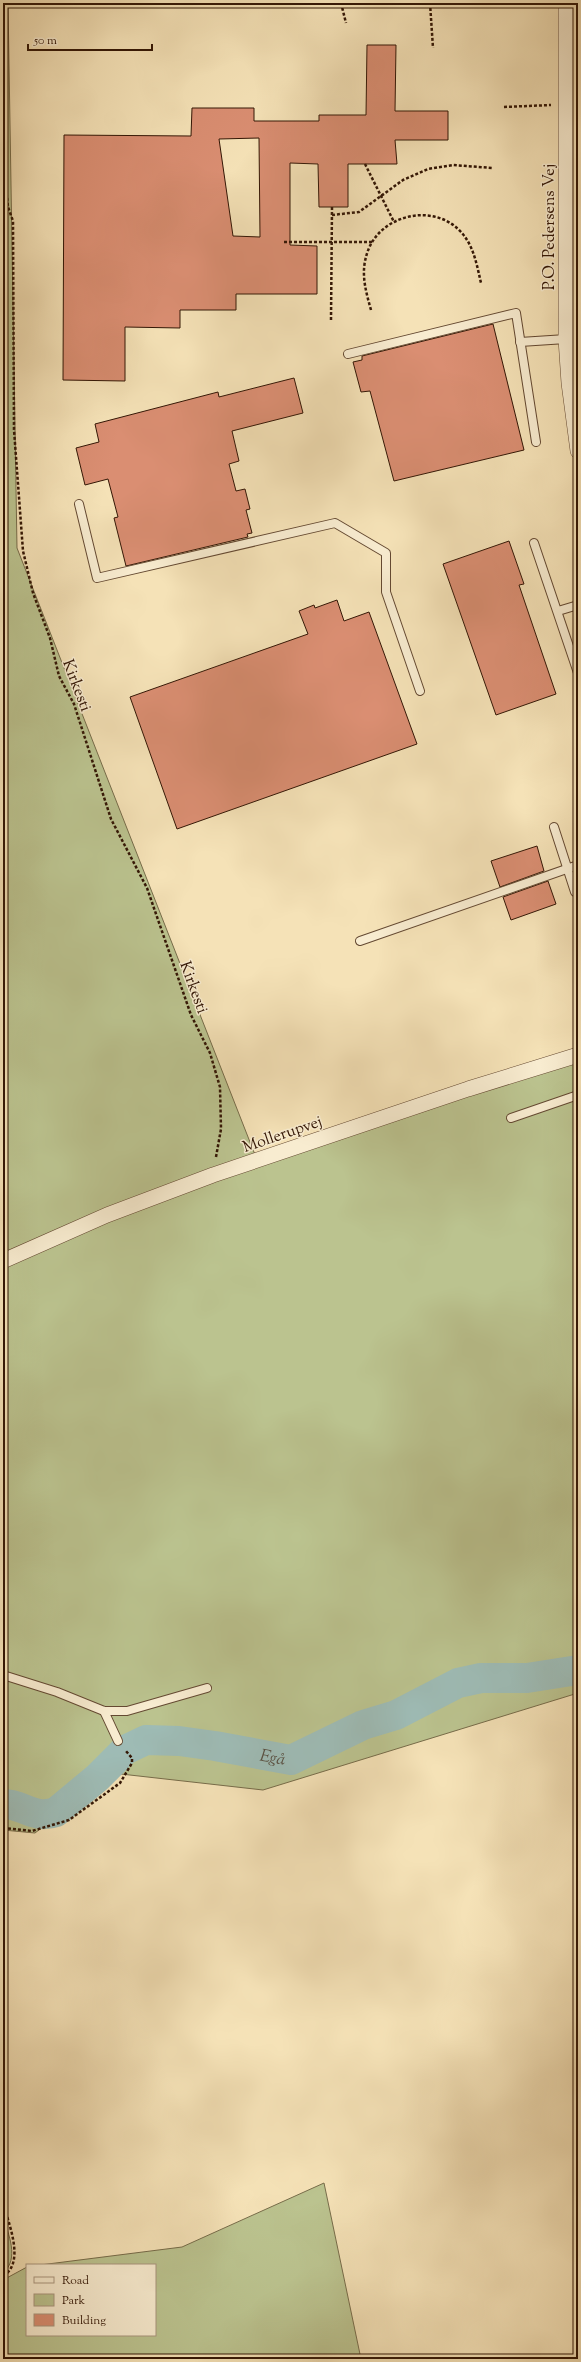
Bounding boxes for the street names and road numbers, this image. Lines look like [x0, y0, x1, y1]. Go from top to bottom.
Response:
street label: P.O. Pedersens Vej [539, 164, 562, 290]
street label: Kirkesti [55, 656, 96, 716]
street label: Kirkesti [173, 958, 213, 1018]
street label: Mollerupvej [240, 1111, 326, 1160]

